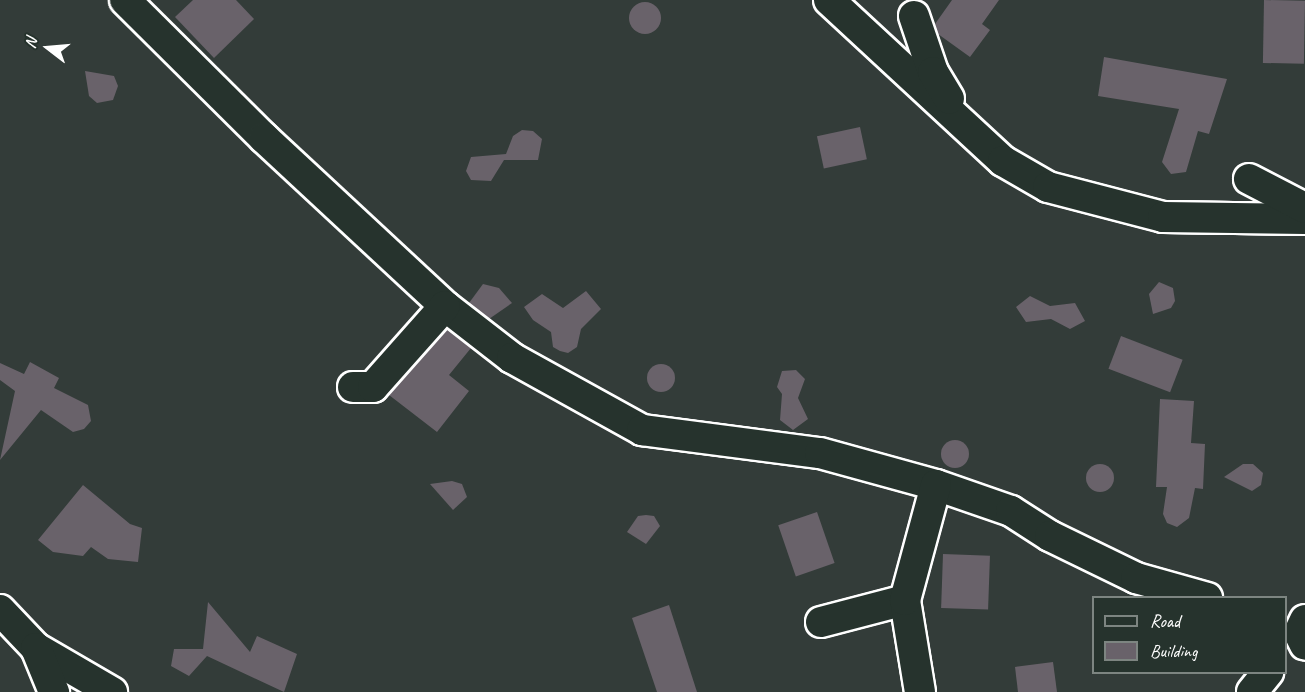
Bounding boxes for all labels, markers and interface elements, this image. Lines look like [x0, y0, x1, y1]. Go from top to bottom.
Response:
north arrow [18, 18, 78, 78]
text: N [20, 36, 42, 51]
legend [1092, 596, 1287, 674]
text: Road [1150, 610, 1180, 632]
text: Building [1150, 640, 1197, 662]

